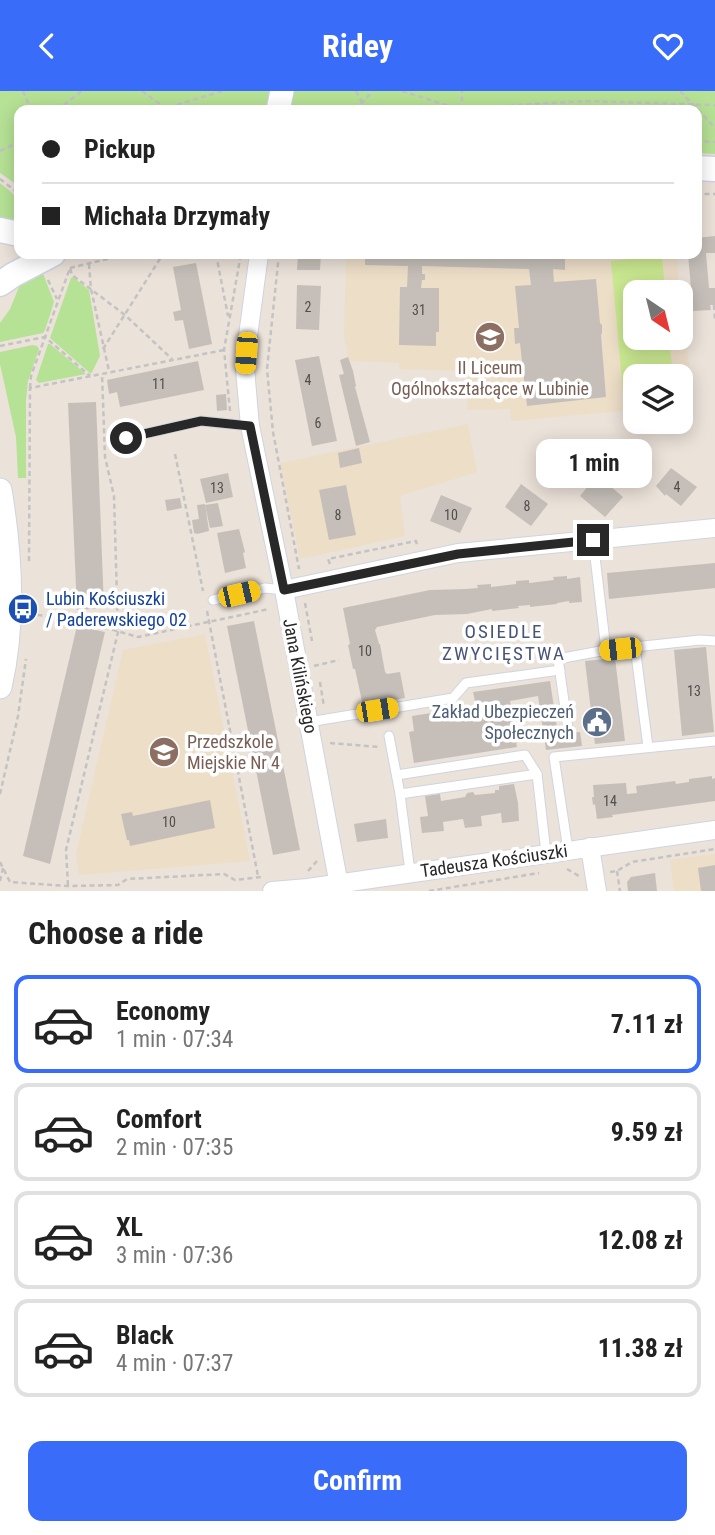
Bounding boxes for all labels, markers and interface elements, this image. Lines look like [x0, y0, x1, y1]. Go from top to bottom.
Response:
icon: back [28, 27, 66, 65]
text: Ridey [322, 27, 393, 65]
icon: heart [649, 27, 687, 65]
text: Pickup [84, 134, 155, 164]
text: Michała Drzymały [84, 201, 270, 231]
north arrow [623, 280, 693, 350]
map controls [623, 280, 693, 434]
house number: 2 [305, 299, 312, 315]
house number: 31 [412, 302, 426, 318]
school or university icon: II Liceum Ogólnokształcące w Lubinie [473, 320, 507, 354]
car [235, 331, 258, 375]
place label: II Liceum Ogólnokształcące w Lubinie [391, 357, 589, 399]
button: layers [623, 364, 693, 434]
house number: 4 [305, 372, 312, 388]
house number: 11 [152, 376, 166, 392]
house number: 6 [315, 415, 322, 431]
route start [110, 422, 142, 454]
callout: 1 min [535, 439, 651, 487]
text: 1 min [568, 450, 620, 477]
house number: 4 [674, 479, 681, 495]
house number: 13 [210, 480, 224, 496]
house number: 8 [524, 498, 531, 514]
house number: 8 [335, 507, 342, 523]
house number: 10 [444, 507, 458, 523]
route end [577, 524, 609, 556]
car [217, 579, 262, 609]
place label: Lubin Kościuszki / Paderewskiego 02 [46, 588, 187, 630]
bus stop icon: Lubin Kościuszki / Paderewskiego 02 [6, 592, 40, 626]
street label: Jana Kilińskiego [279, 617, 322, 735]
district label: OSIEDLE ZWYCIĘSTWA [442, 620, 566, 665]
car [599, 636, 642, 662]
house number: 10 [358, 643, 372, 659]
house number: 13 [687, 683, 701, 699]
car [355, 696, 400, 724]
place label: Zakład Ubezpieczeń Społecznych [432, 701, 574, 743]
public building icon: Zakład Ubezpieczeń Społecznych [580, 705, 614, 739]
place label: Przedszkole Miejskie Nr 4 [187, 731, 280, 773]
school or university icon: Przedszkole Miejskie Nr 4 [147, 735, 181, 769]
house number: 14 [603, 793, 617, 809]
house number: 10 [162, 814, 176, 830]
street label: Tadeusza Kościuszki [419, 840, 569, 881]
text: Choose a ride [28, 914, 203, 952]
icon: car [32, 993, 95, 1056]
text: Economy [116, 996, 210, 1026]
text: 7.11 zł [611, 1009, 683, 1039]
text: 1 min · 07:34 [116, 1026, 233, 1053]
icon: car [32, 1101, 95, 1164]
text: Comfort [116, 1104, 202, 1134]
text: 9.59 zł [611, 1117, 683, 1147]
text: 2 min · 07:35 [116, 1134, 233, 1161]
icon: car [32, 1209, 95, 1272]
text: XL [116, 1212, 143, 1242]
text: 12.08 zł [598, 1225, 683, 1255]
text: 3 min · 07:36 [116, 1242, 233, 1269]
icon: car [32, 1317, 95, 1380]
text: Black [116, 1320, 174, 1350]
text: 11.38 zł [598, 1333, 683, 1363]
text: 4 min · 07:37 [116, 1350, 233, 1377]
button: Confirm [28, 1441, 687, 1521]

